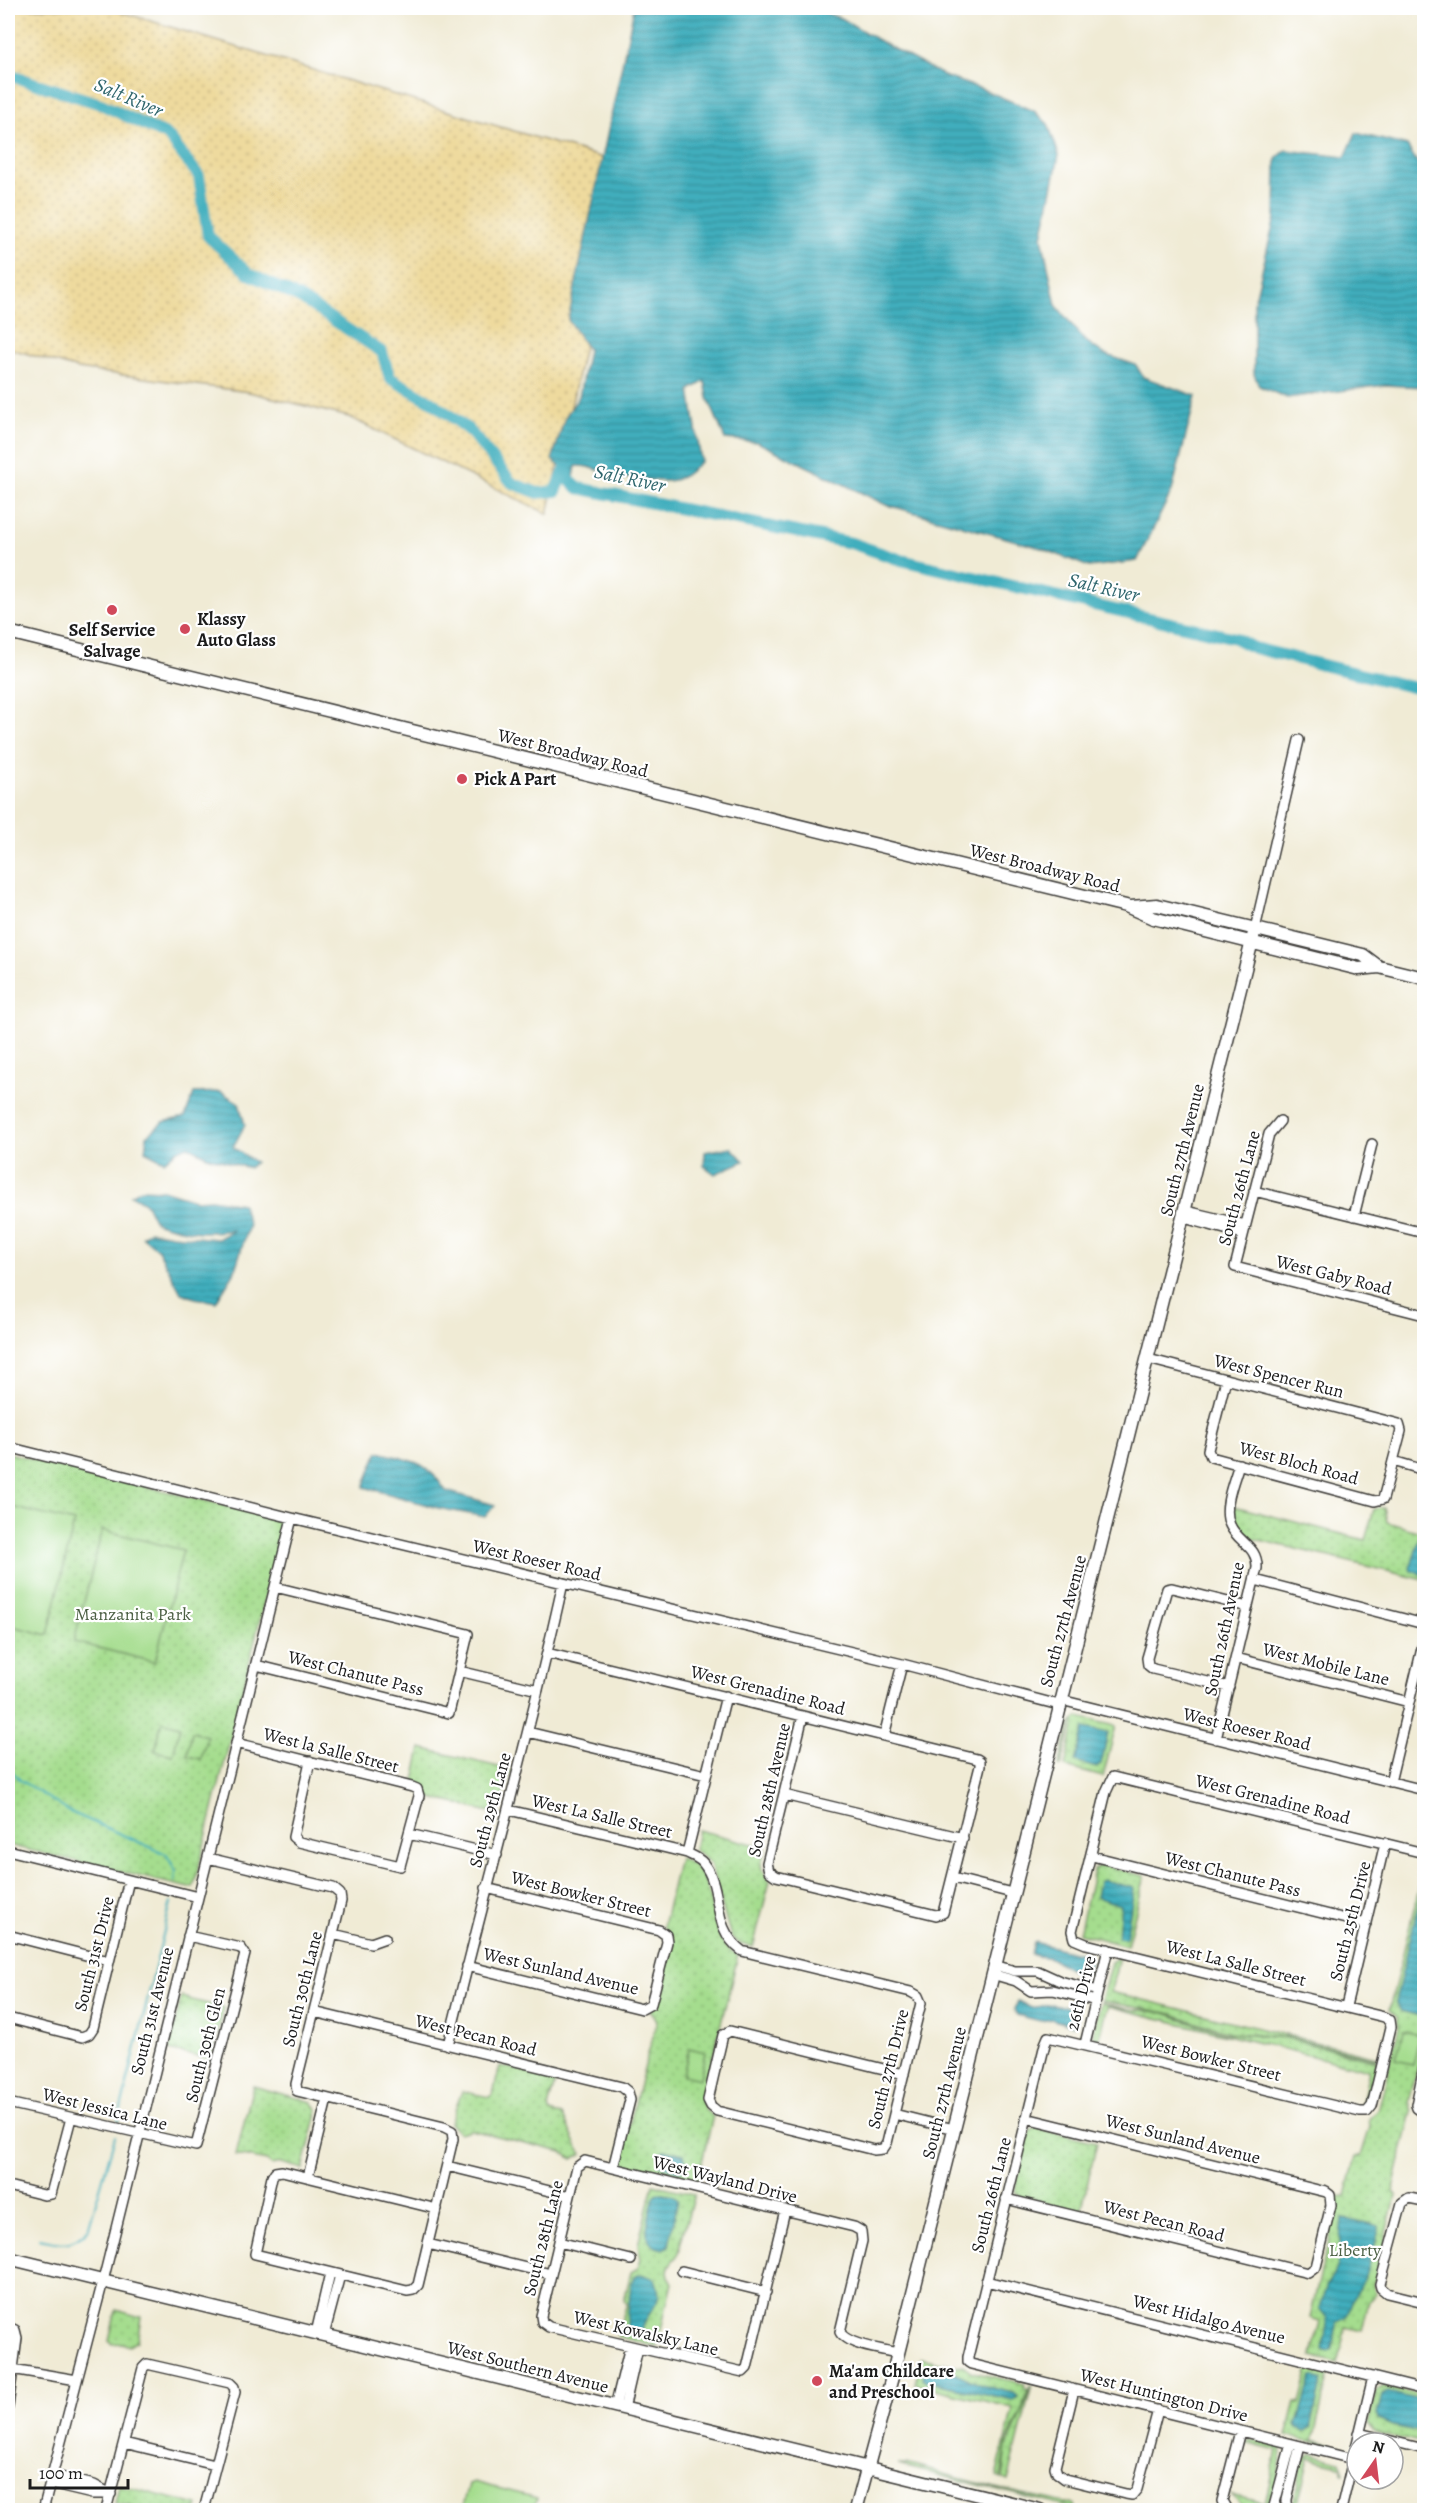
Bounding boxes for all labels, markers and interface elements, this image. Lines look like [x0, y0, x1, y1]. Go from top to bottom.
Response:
water label: Salt River [90, 71, 168, 124]
water label: Salt River [592, 458, 669, 499]
water label: Salt River [1066, 566, 1143, 609]
marker: Self Service Salvage [105, 603, 119, 617]
place label: Klassy Auto Glass [196, 607, 276, 652]
place label: Self Service Salvage [69, 618, 155, 663]
marker: Klassy Auto Glass [178, 622, 192, 636]
street label: West Broadway Road [494, 722, 651, 783]
place label: Pick A Part [474, 767, 556, 791]
marker: Pick A Part [455, 772, 469, 786]
street label: West Broadway Road [966, 837, 1123, 898]
street label: South 27th Avenue [1154, 1081, 1210, 1219]
street label: South 26th Lane [1212, 1128, 1266, 1248]
street label: West Gaby Road [1273, 1249, 1395, 1301]
street label: West Spencer Run [1211, 1348, 1347, 1404]
street label: West Bloch Road [1236, 1435, 1362, 1491]
street label: West Roeser Road [470, 1533, 604, 1586]
street label: South 27th Avenue [1034, 1552, 1092, 1690]
street label: South 26th Avenue [1198, 1560, 1250, 1698]
park label: Manzanita Park [75, 1602, 191, 1626]
street label: West Mobile Lane [1259, 1636, 1392, 1691]
street label: West Chanute Pass [285, 1644, 426, 1701]
street label: West Grenadine Road [687, 1659, 848, 1721]
street label: West Roeser Road [1180, 1701, 1314, 1757]
street label: West la Salle Street [260, 1721, 401, 1778]
street label: South 28th Avenue [742, 1721, 796, 1859]
street label: South 29th Lane [463, 1750, 517, 1870]
street label: West Grenadine Road [1192, 1768, 1353, 1830]
street label: West La Salle Street [528, 1788, 675, 1844]
street label: West Chanute Pass [1162, 1845, 1303, 1902]
street label: South 25th Drive [1323, 1859, 1377, 1983]
street label: West Bowker Street [507, 1865, 654, 1923]
street label: South 31st Drive [68, 1894, 120, 2014]
street label: South 30th Lane [276, 1929, 328, 2049]
street label: West La Salle Street [1162, 1934, 1309, 1992]
street label: West Sunland Avenue [480, 1941, 641, 2001]
street label: South 31st Avenue [125, 1945, 179, 2077]
street label: 26th Drive [1060, 1953, 1102, 2033]
street label: South 30th Glen [179, 1985, 231, 2105]
street label: South 27th Drive [862, 2007, 914, 2131]
street label: West Pecan Road [412, 2008, 539, 2062]
street label: South 27th Avenue [916, 2024, 972, 2162]
street label: West Bowker Street [1137, 2029, 1284, 2087]
street label: West Jessica Lane [39, 2082, 170, 2136]
street label: West Sunland Avenue [1102, 2108, 1263, 2170]
street label: South 26th Lane [965, 2135, 1017, 2255]
street label: West Wayland Drive [649, 2149, 800, 2209]
street label: South 28th Lane [517, 2177, 569, 2299]
street label: West Pecan Road [1100, 2194, 1227, 2248]
park label: Liberty [1329, 2238, 1382, 2262]
street label: West Hidalgo Avenue [1129, 2288, 1288, 2350]
street label: West Kowalsky Lane [570, 2304, 721, 2361]
street label: West Southern Avenue [444, 2335, 611, 2399]
place label: Ma'am Childcare and Preschool [829, 2359, 954, 2404]
street label: West Huntington Drive [1077, 2362, 1250, 2427]
marker: Ma'am Childcare and Preschool [810, 2374, 824, 2388]
north arrow [1345, 2431, 1405, 2491]
text: N [1370, 2435, 1387, 2460]
scale bar [30, 2452, 128, 2490]
text: 100 m [39, 2461, 83, 2485]

